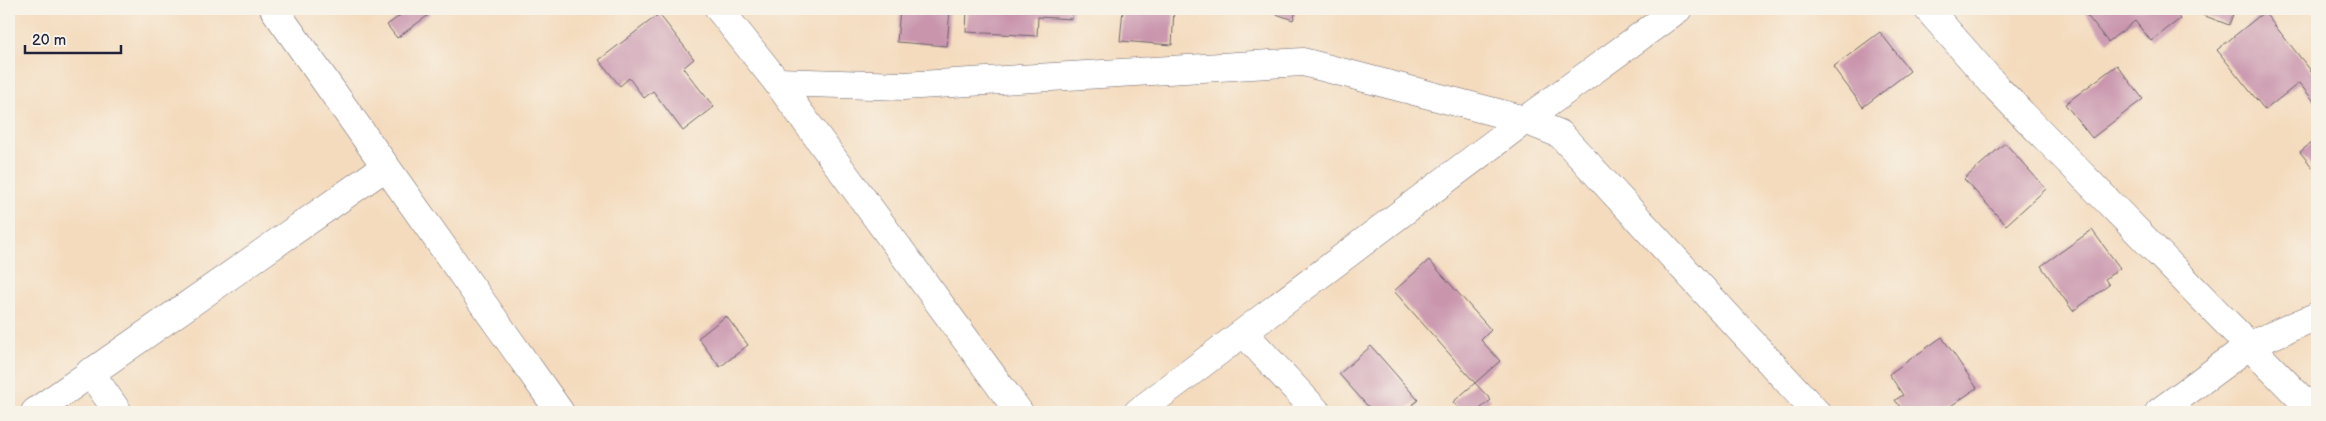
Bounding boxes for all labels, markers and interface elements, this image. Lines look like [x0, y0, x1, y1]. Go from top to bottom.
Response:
scale bar [25, 22, 121, 54]
text: 20 m [32, 31, 66, 50]

